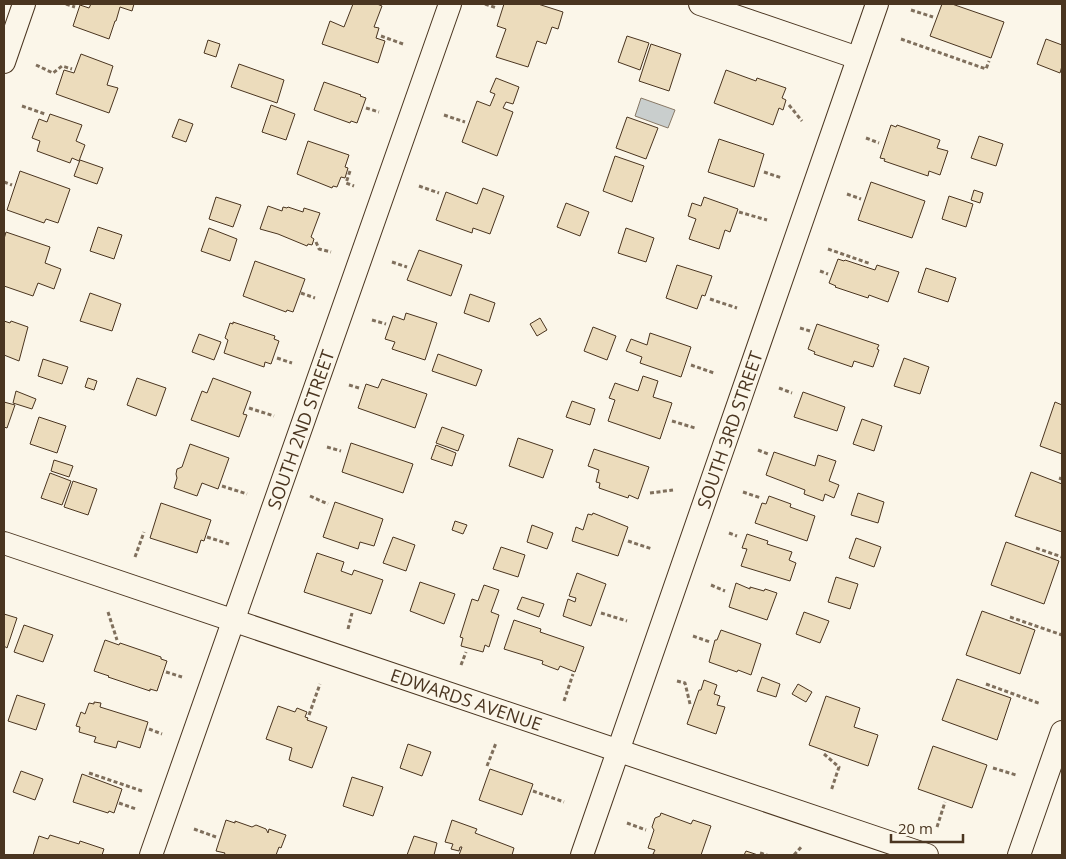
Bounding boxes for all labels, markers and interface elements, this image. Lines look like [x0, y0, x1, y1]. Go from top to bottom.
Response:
street label: SOUTH 2ND STREET [261, 346, 340, 512]
street label: SOUTH 3RD STREET [691, 348, 768, 512]
street label: EDWARDS AVENUE [387, 662, 545, 736]
scale bar [891, 812, 964, 844]
text: 20 m [898, 818, 933, 838]

